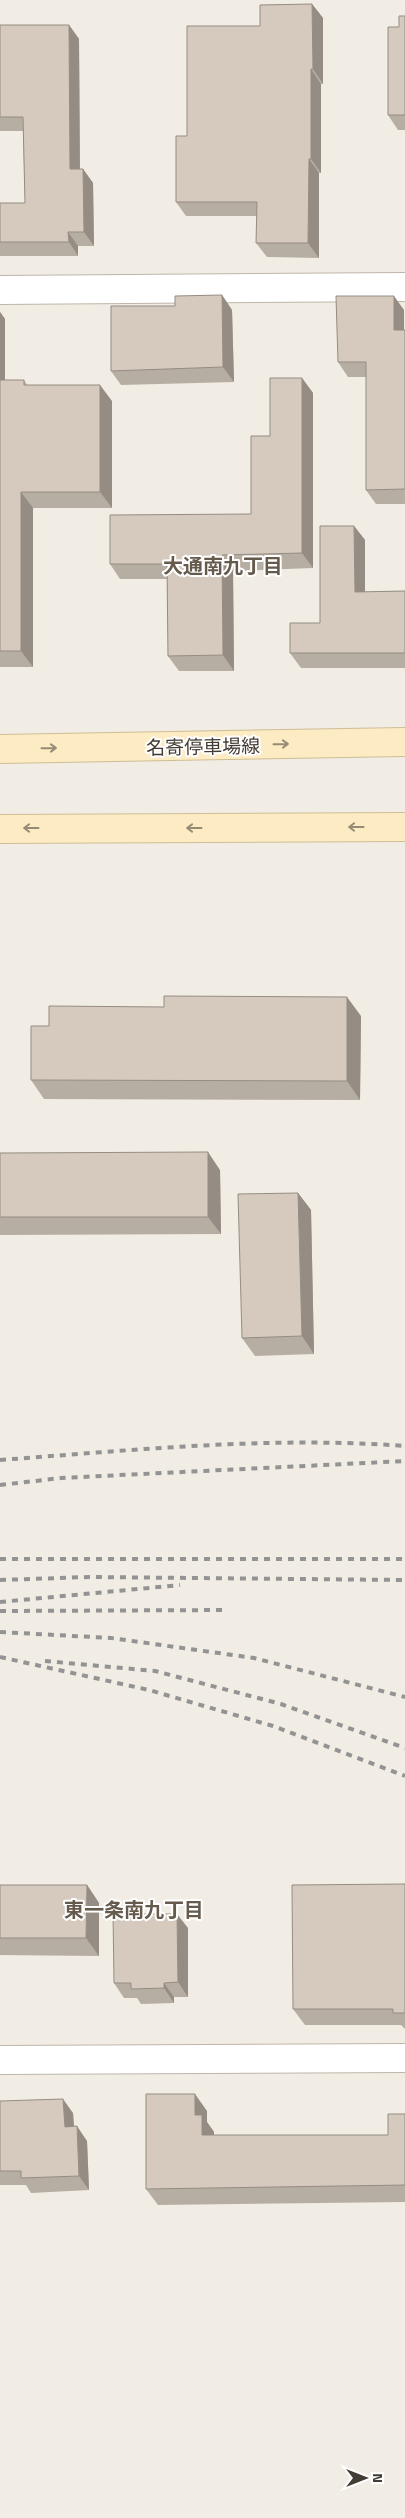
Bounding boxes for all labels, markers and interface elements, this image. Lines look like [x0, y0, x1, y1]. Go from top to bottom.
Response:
district label: 大通南九丁目 [163, 550, 283, 581]
street label: 名寄停車場線 [146, 731, 260, 761]
one-way arrow [273, 740, 289, 749]
one-way arrow [40, 744, 56, 753]
one-way arrow [349, 822, 365, 832]
one-way arrow [186, 823, 202, 833]
one-way arrow [24, 824, 40, 833]
district label: 東一条南九丁目 [64, 1894, 204, 1925]
north arrow [340, 2453, 390, 2503]
text: N [368, 2473, 389, 2483]

